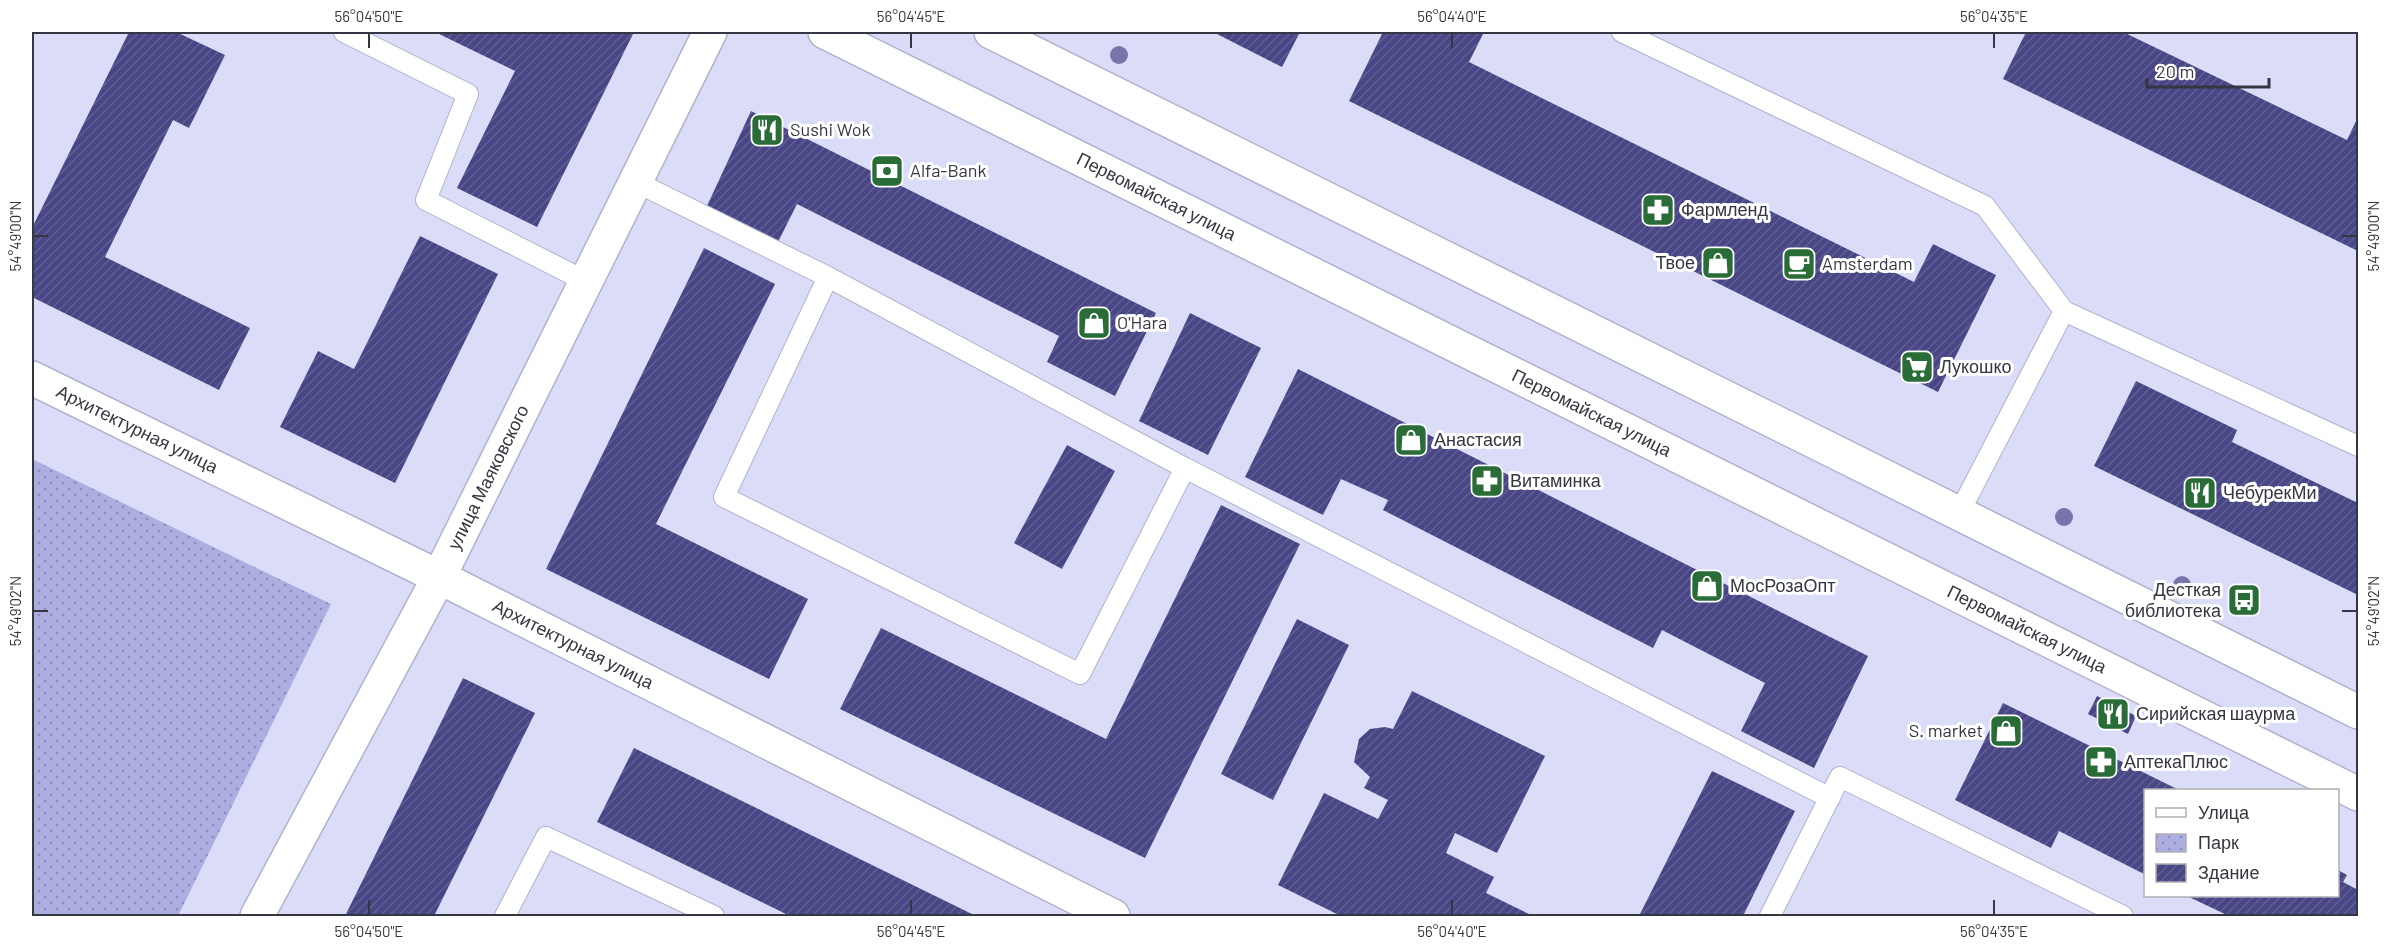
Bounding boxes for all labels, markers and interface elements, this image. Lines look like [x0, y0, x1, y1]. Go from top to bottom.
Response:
text: 56°04'50"E [335, 7, 403, 25]
text: 56°04'45"E [877, 7, 945, 25]
text: 56°04'40"E [1417, 7, 1487, 25]
text: 56°04'35"E [1960, 7, 2028, 25]
scale bar [2147, 51, 2268, 89]
text: 20 m [2156, 60, 2194, 82]
restaurant icon: Sushi Wok [749, 112, 785, 148]
place label: Sushi Wok [790, 118, 870, 140]
street label: Первомайская улица [1074, 147, 1241, 245]
bank icon: Alfa-Bank [869, 153, 905, 189]
place label: Alfa-Bank [910, 159, 987, 181]
pharmacy icon: Фармленд [1640, 192, 1676, 228]
place label: Фармленд [1681, 198, 1769, 220]
text: 54°49'00"N [6, 201, 24, 271]
text: 54°49'00"N [2364, 201, 2382, 271]
shop icon: Твое [1700, 245, 1736, 281]
cafe icon: Amsterdam [1781, 246, 1817, 282]
place label: Твое [1655, 251, 1695, 273]
place label: Amsterdam [1822, 252, 1913, 274]
shop icon: O'Hara [1076, 305, 1112, 341]
place label: O'Hara [1117, 311, 1167, 333]
supermarket icon: Лукошко [1899, 349, 1935, 385]
place label: Лукошко [1940, 355, 2012, 377]
street label: Первомайская улица [1509, 363, 1676, 461]
street label: Архитектурная улица [53, 380, 223, 478]
street label: улица Маяковского [442, 401, 533, 553]
shop icon: Анастасия [1393, 422, 1429, 458]
place label: Анастасия [1434, 428, 1522, 450]
pharmacy icon: Витаминка [1469, 463, 1505, 499]
place label: Витаминка [1510, 469, 1602, 491]
restaurant icon: ЧебурекМи [2182, 475, 2218, 511]
place label: ЧебурекМи [2223, 481, 2316, 503]
shop icon: МосРозаОпт [1689, 568, 1725, 604]
place label: МосРозаОпт [1730, 574, 1836, 596]
text: 54°49'02"N [6, 576, 24, 646]
text: 54°49'02"N [2364, 576, 2382, 646]
place label: Десткая библиотека [2125, 578, 2222, 621]
street label: Первомайская улица [1944, 580, 2111, 678]
bus stop icon: Десткая библиотека [2226, 582, 2262, 618]
street label: Архитектурная улица [489, 594, 658, 694]
restaurant icon: Сирийская шаурма [2095, 696, 2131, 732]
place label: Сирийская шаурма [2136, 702, 2296, 724]
shop icon: S. market [1988, 713, 2024, 749]
place label: S. market [1909, 719, 1983, 741]
pharmacy icon: АптекаПлюс [2083, 744, 2119, 780]
place label: АптекаПлюс [2124, 750, 2228, 772]
legend [2144, 789, 2339, 897]
text: Улица [2198, 801, 2250, 823]
text: Парк [2198, 831, 2239, 853]
text: Здание [2198, 861, 2259, 883]
text: 56°04'50"E [335, 922, 403, 940]
text: 56°04'45"E [877, 922, 945, 940]
text: 56°04'40"E [1417, 922, 1487, 940]
text: 56°04'35"E [1960, 922, 2028, 940]

